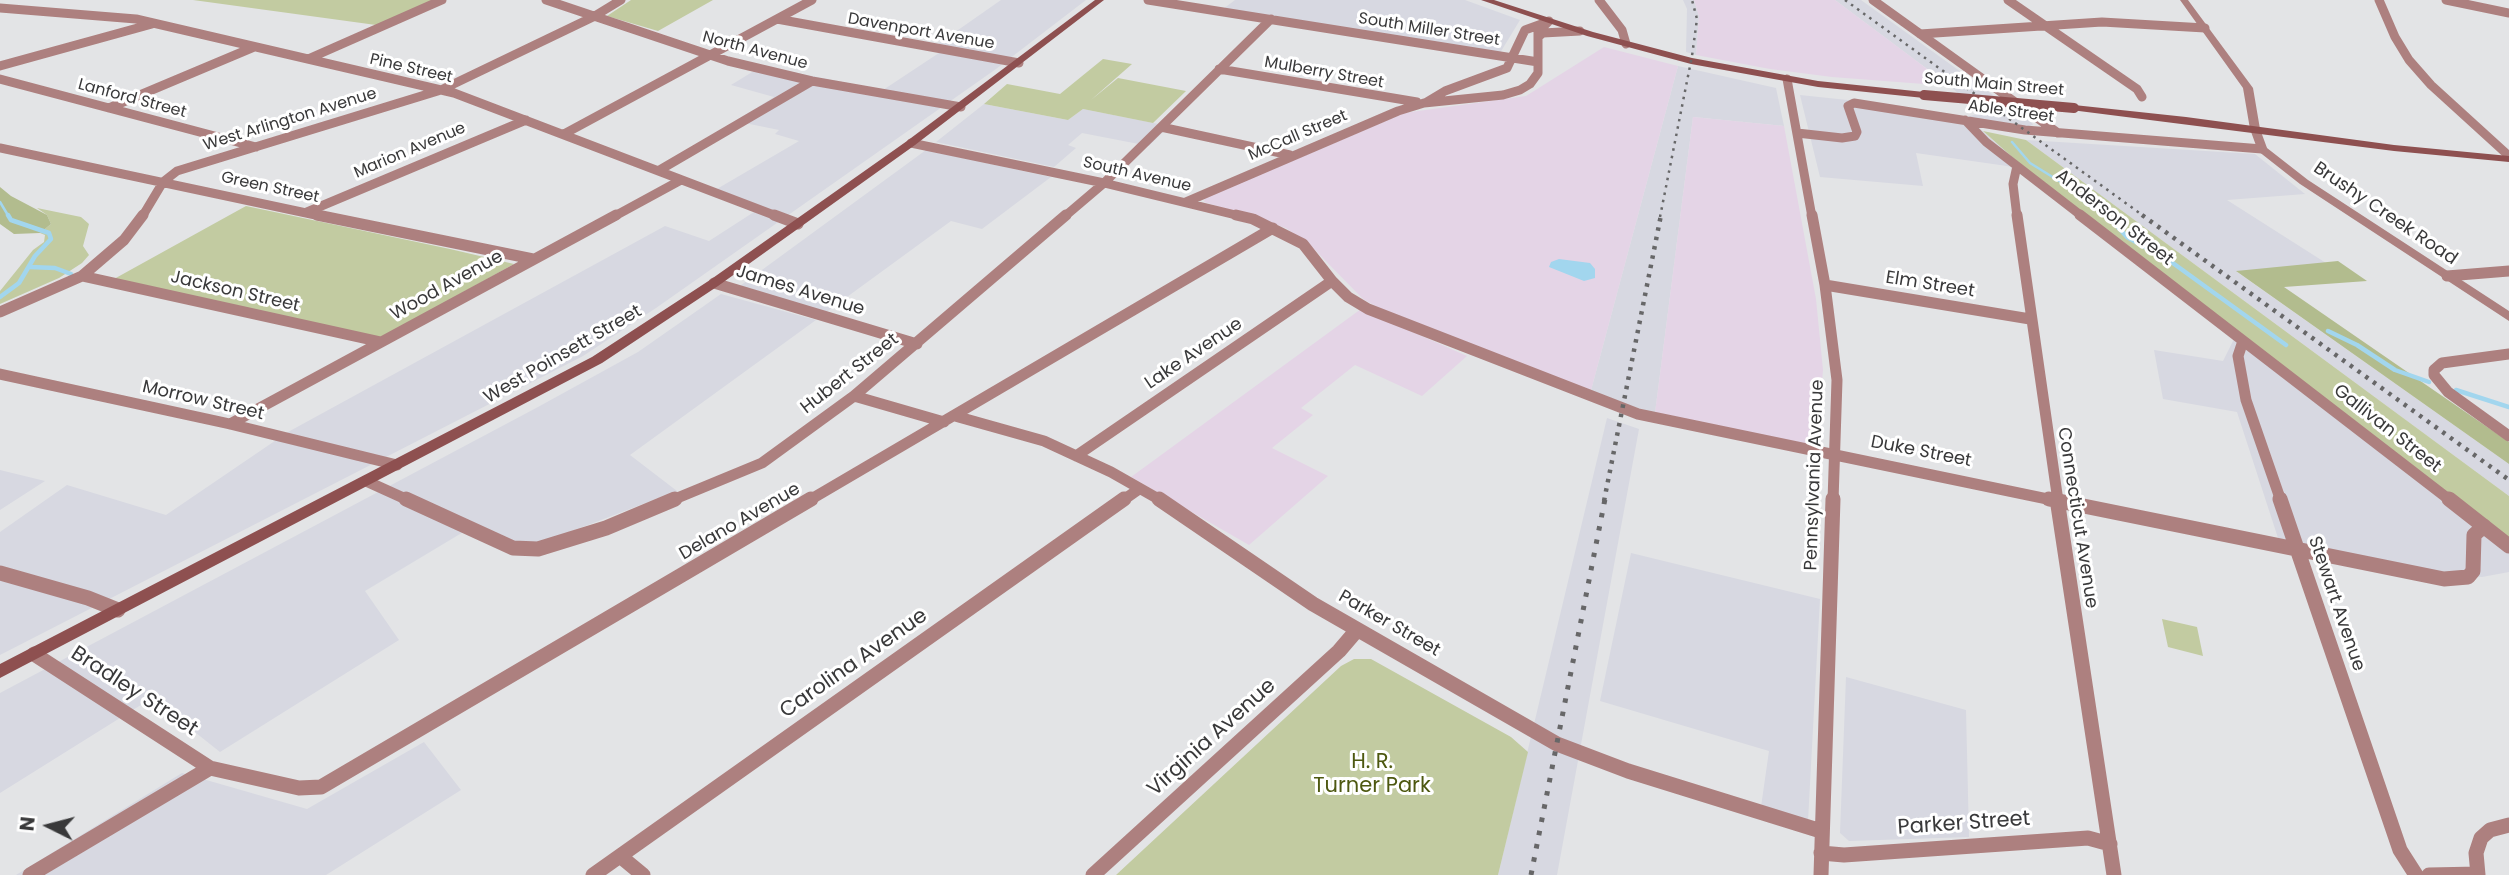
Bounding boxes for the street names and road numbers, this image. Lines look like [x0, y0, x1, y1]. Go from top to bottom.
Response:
street label: South Miller Street [1357, 9, 1501, 51]
street label: Davenport Avenue [846, 10, 996, 54]
street label: North Avenue [700, 28, 810, 74]
street label: Pine Street [368, 50, 454, 88]
street label: Mulberry Street [1263, 53, 1385, 93]
street label: South Main Street [1923, 69, 2065, 101]
street label: Lanford Street [76, 75, 188, 123]
street label: West Arlington Avenue [201, 84, 379, 156]
street label: Able Street [1967, 96, 2055, 128]
street label: McCall Street [1246, 107, 1350, 165]
street label: Marion Avenue [351, 119, 469, 183]
street label: South Avenue [1081, 153, 1193, 197]
street label: Brushy Creek Road [2309, 158, 2461, 270]
street label: Anderson Street [2051, 165, 2177, 271]
street label: Green Street [219, 168, 321, 208]
street label: Wood Avenue [387, 246, 507, 326]
street label: James Avenue [733, 261, 867, 321]
street label: Jackson Street [168, 267, 302, 317]
street label: Elm Street [1884, 267, 1976, 303]
street label: West Poinsett Street [480, 301, 646, 409]
street label: Lake Avenue [1141, 314, 1247, 394]
street label: Hubert Street [797, 329, 903, 419]
street label: Morrow Street [140, 377, 266, 425]
street label: Pennsylvania Avenue [1801, 379, 1829, 571]
street label: Gallivan Street [2329, 380, 2445, 478]
street label: Connecticut Avenue [2052, 426, 2102, 610]
street label: Duke Street [1869, 432, 1973, 472]
street label: Delano Avenue [676, 479, 804, 565]
street label: Stewart Avenue [2303, 534, 2369, 674]
street label: Parker Street [1334, 586, 1444, 662]
street label: Carolina Avenue [775, 604, 933, 724]
street label: Bradley Street [66, 642, 202, 742]
street label: Virginia Avenue [1143, 674, 1281, 802]
street label: Parker Street [1897, 807, 2031, 841]

